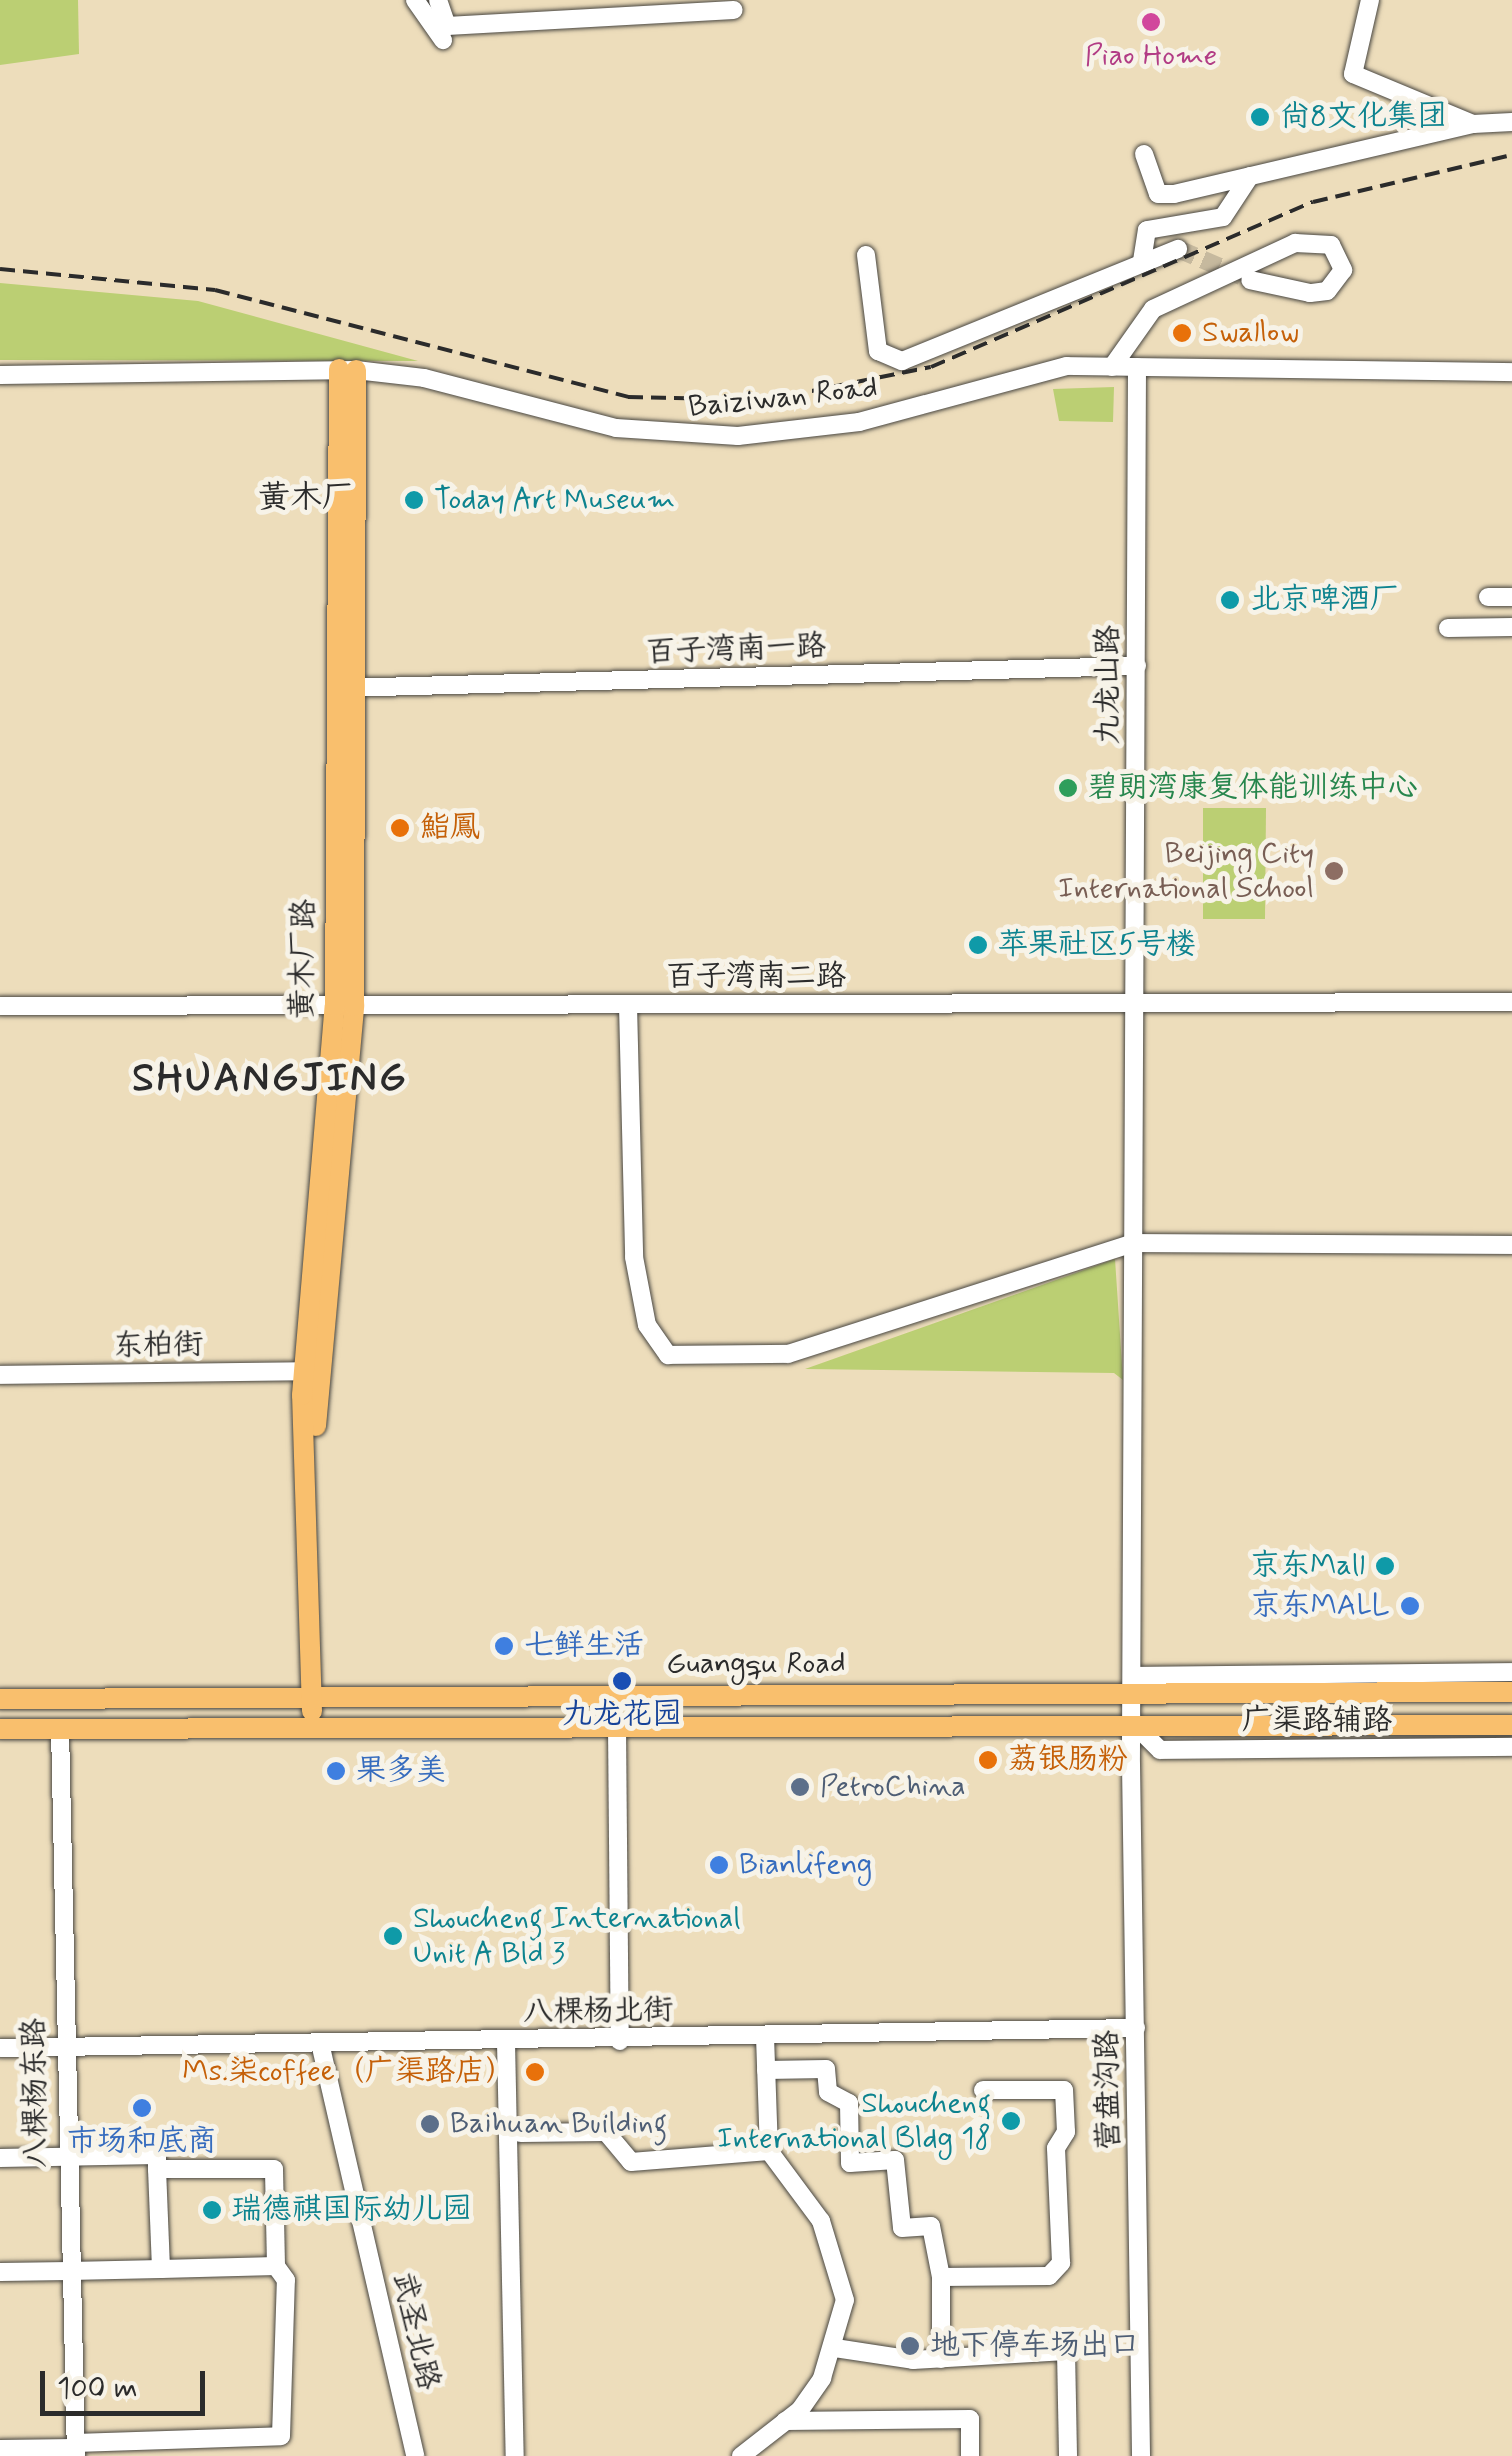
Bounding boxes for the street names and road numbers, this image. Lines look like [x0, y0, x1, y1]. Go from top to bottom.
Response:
street label: Baiziwan Road [688, 370, 878, 426]
street label: 九龙山路 [1091, 625, 1127, 745]
street label: 百子湾南一路 [645, 629, 827, 671]
street label: 黄木厂路 [285, 899, 323, 1019]
street label: 百子湾南二路 [666, 959, 846, 995]
street label: 东柏街 [113, 1327, 203, 1365]
street label: Guangqu Road [666, 1646, 846, 1682]
street label: 广渠路辅路 [1242, 1703, 1392, 1739]
street label: 八棵杨北街 [523, 1993, 673, 2031]
street label: 八棵杨东路 [17, 2018, 55, 2168]
street label: 营盘沟路 [1090, 2030, 1128, 2150]
street label: 武圣北路 [384, 2268, 446, 2394]

